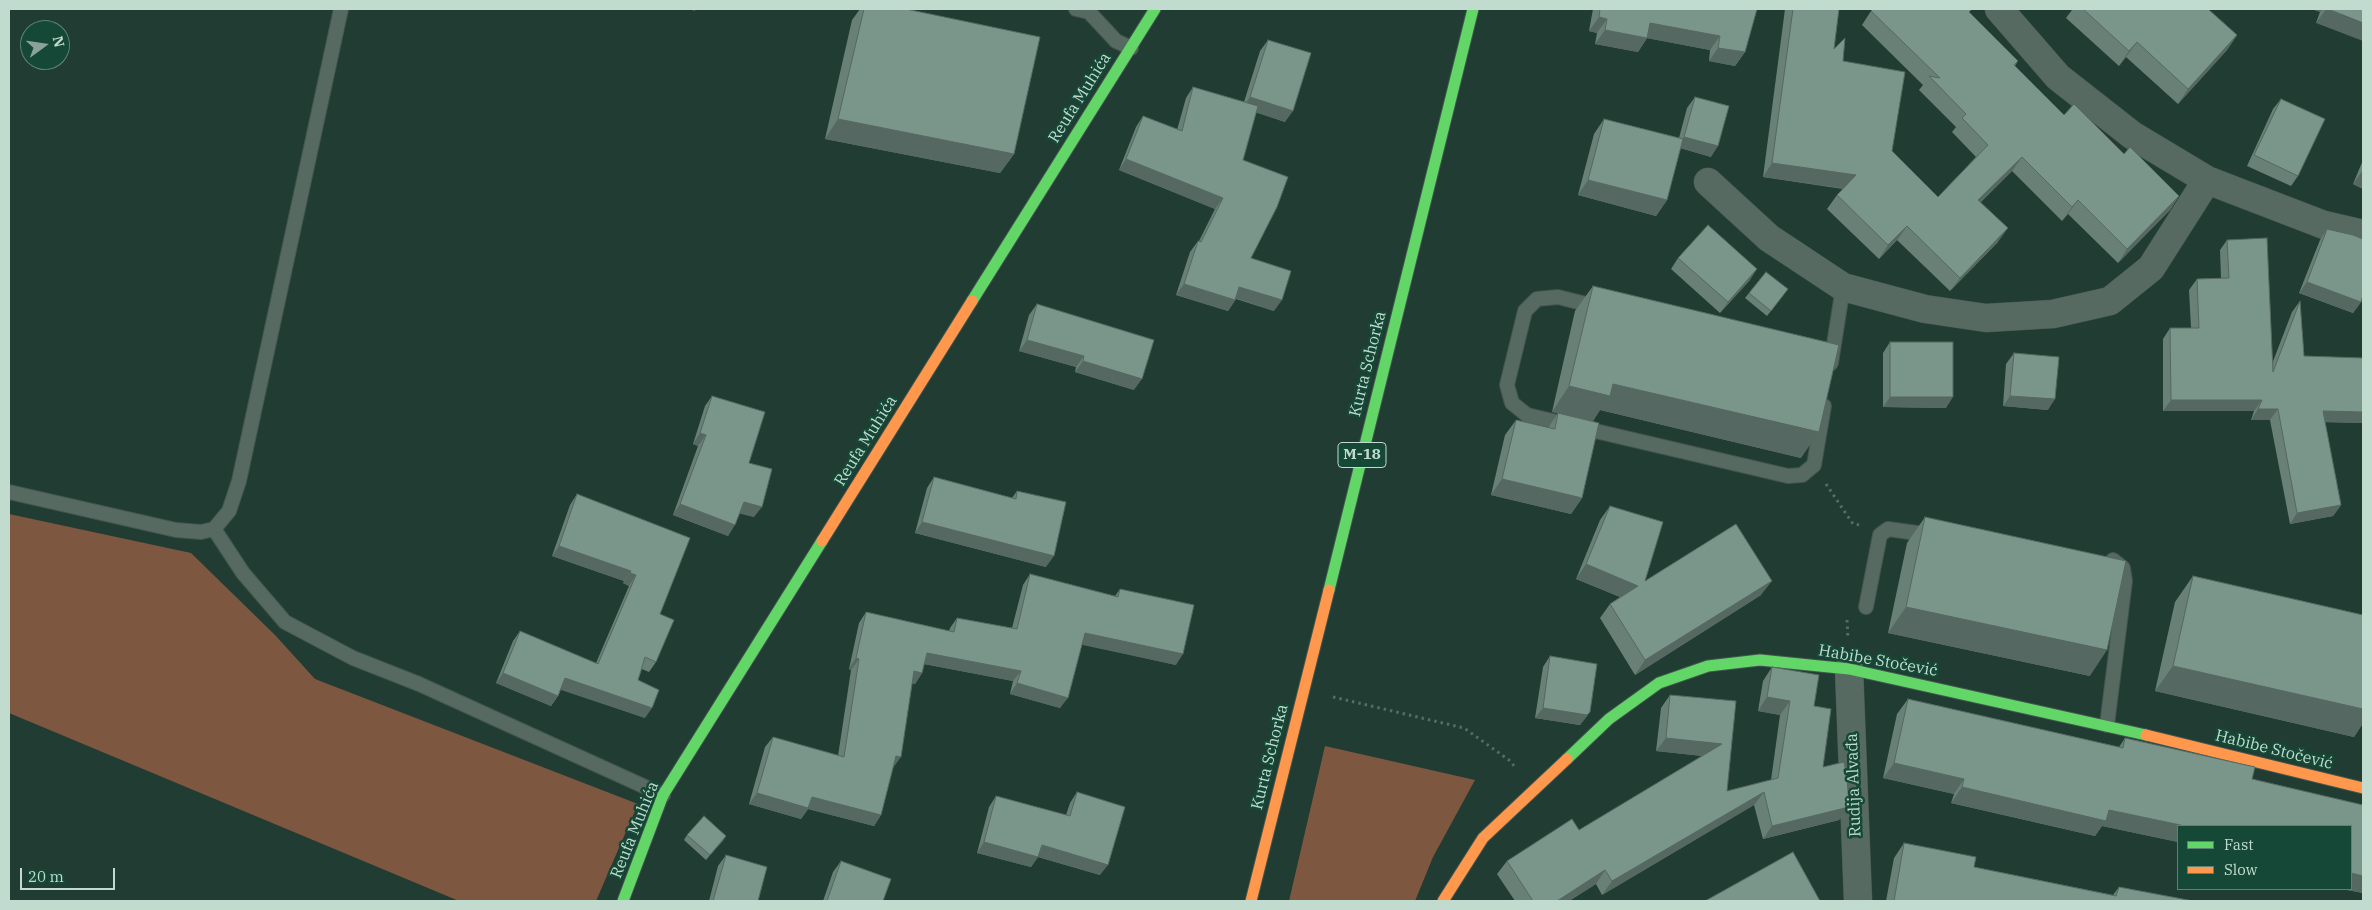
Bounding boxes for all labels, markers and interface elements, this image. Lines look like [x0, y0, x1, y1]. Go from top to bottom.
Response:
north arrow [20, 20, 70, 70]
text: N [49, 34, 69, 49]
street label: Reufa Muhića [1045, 49, 1115, 147]
street label: Kurta Schorka [1346, 309, 1390, 419]
street label: Reufa Muhića [831, 392, 901, 490]
road number: M-18 [1338, 442, 1386, 468]
street label: Habibe Stočević [1817, 641, 1939, 681]
street label: Kurta Schorka [1248, 702, 1292, 812]
street label: Habibe Stočević [2213, 726, 2335, 774]
street label: Rudija Alvađa [1843, 733, 1865, 837]
street label: Reufa Muhića [607, 779, 663, 881]
legend [2177, 825, 2352, 890]
text: Fast [2224, 835, 2254, 854]
scale bar [22, 858, 118, 890]
text: Slow [2224, 860, 2257, 879]
text: 20 m [28, 867, 64, 886]

